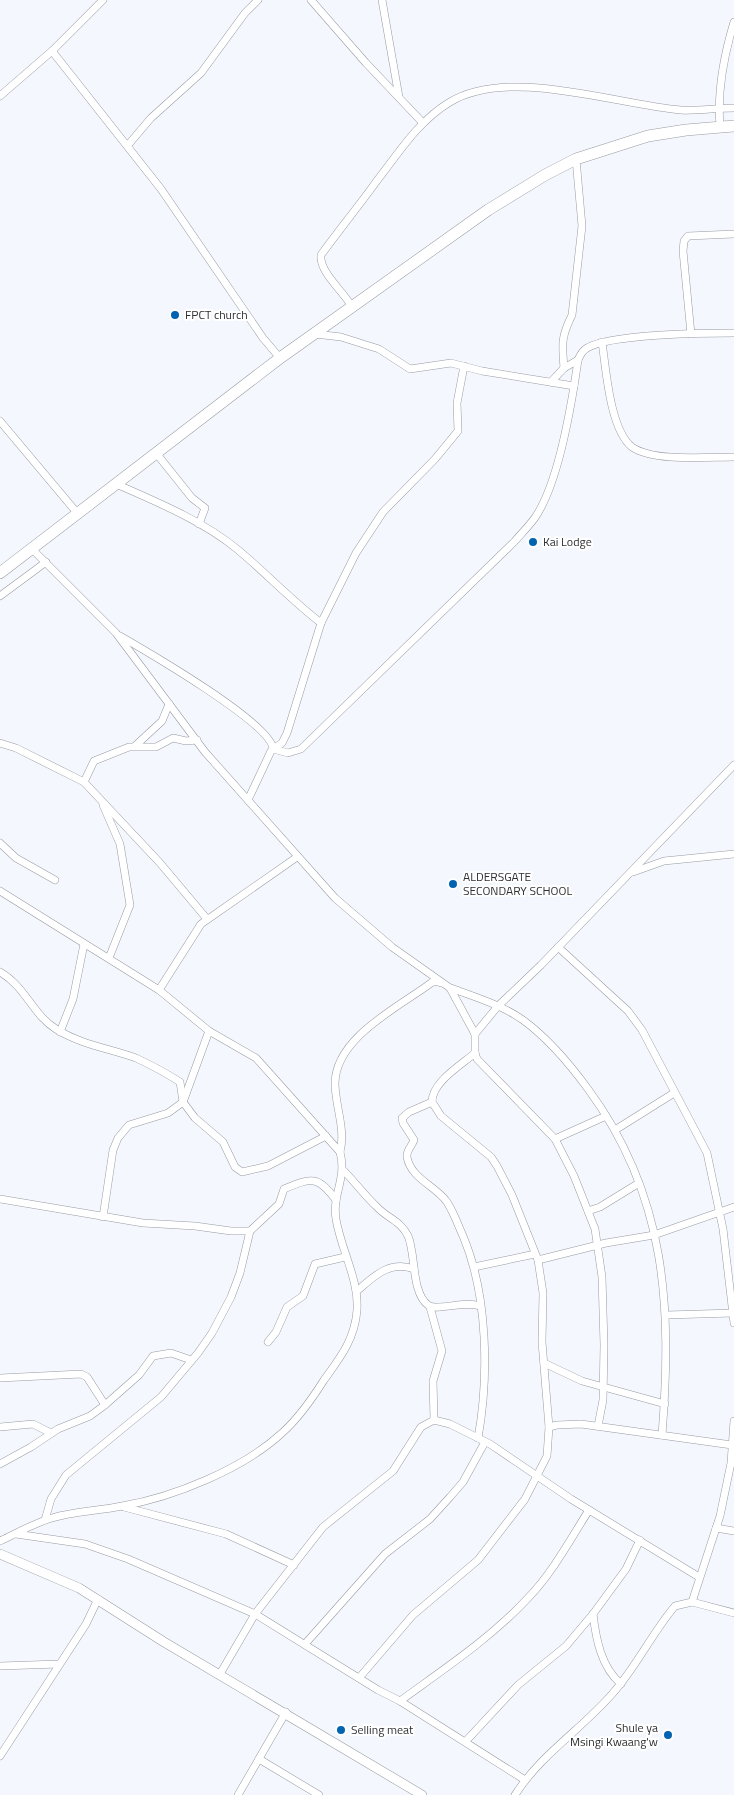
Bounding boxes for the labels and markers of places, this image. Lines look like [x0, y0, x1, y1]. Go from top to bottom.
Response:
place label: FPCT church [185, 305, 248, 324]
marker: FPCT church [169, 309, 181, 321]
place label: Kai Lodge [543, 532, 592, 551]
marker: Kai Lodge [527, 536, 539, 548]
place label: ALDERSGATE SECONDARY SCHOOL [463, 867, 572, 900]
marker: ALDERSGATE SECONDARY SCHOOL [447, 878, 459, 890]
place label: Shule ya Msingi Kwaang'w [570, 1718, 658, 1751]
place label: Selling meat [351, 1720, 414, 1739]
marker: Selling meat [335, 1724, 347, 1736]
marker: Shule ya Msingi Kwaang'w [662, 1729, 674, 1741]

